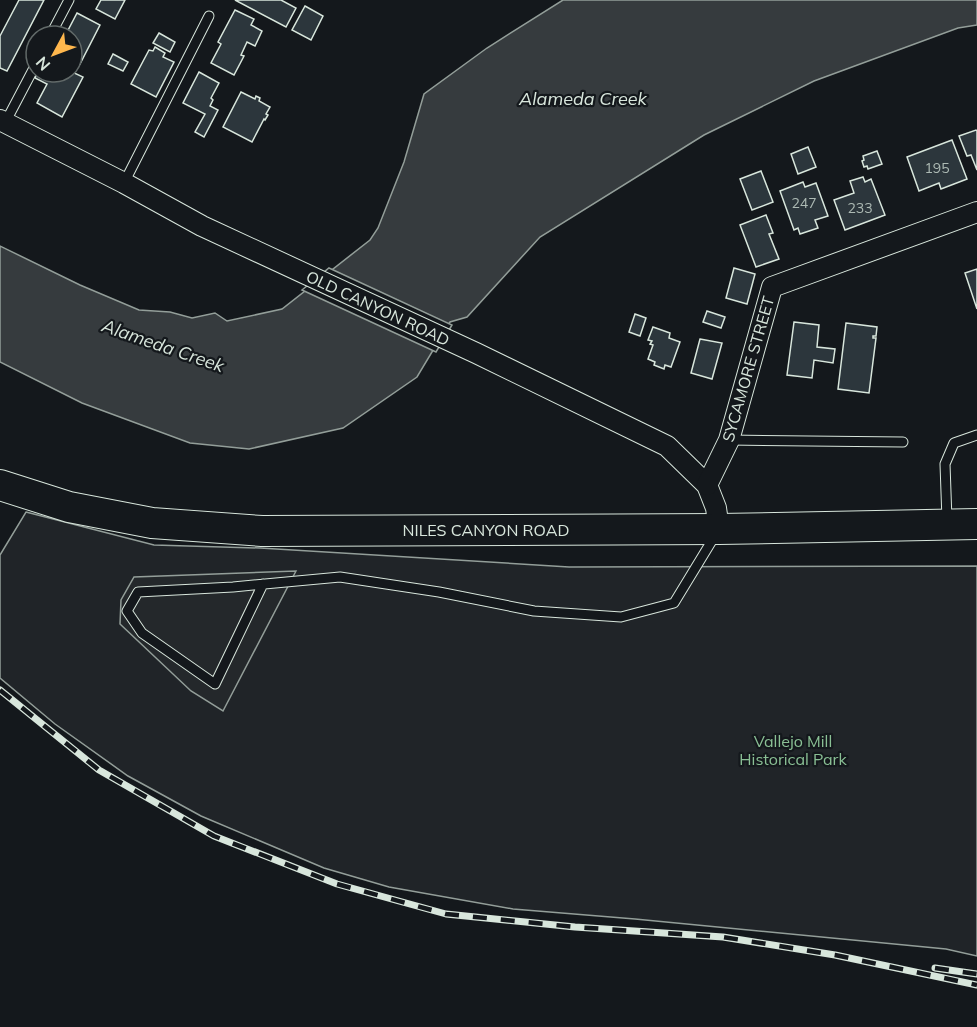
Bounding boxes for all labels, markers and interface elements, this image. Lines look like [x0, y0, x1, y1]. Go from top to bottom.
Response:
north arrow [24, 24, 84, 84]
text: N [31, 53, 54, 75]
water label: Alameda Creek [518, 87, 648, 110]
house number: 195 [924, 159, 950, 177]
house number: 247 [791, 194, 817, 212]
house number: 233 [847, 199, 873, 217]
street label: OLD CANYON ROAD [303, 266, 453, 350]
street label: SYCAMORE STREET [718, 294, 778, 444]
water label: Alameda Creek [98, 314, 228, 377]
street label: NILES CANYON ROAD [403, 520, 569, 540]
park label: Vallejo Mill Historical Park [739, 731, 847, 769]

